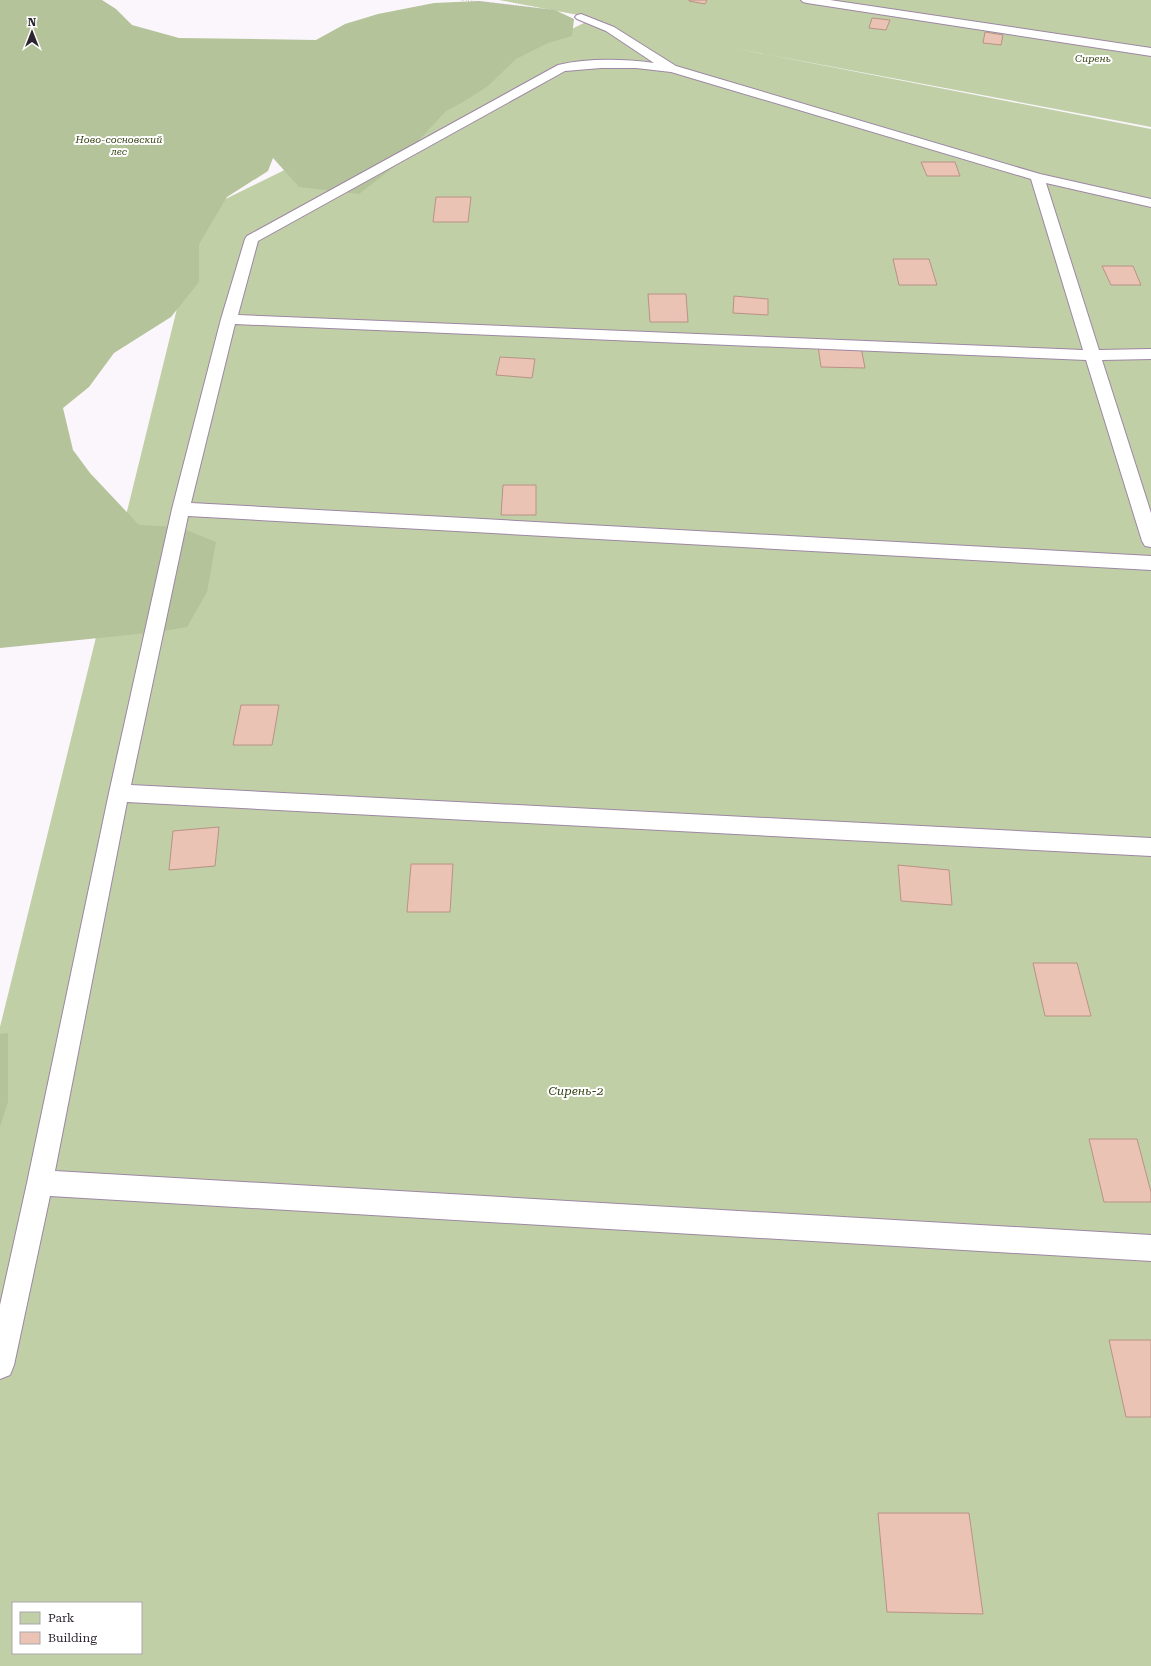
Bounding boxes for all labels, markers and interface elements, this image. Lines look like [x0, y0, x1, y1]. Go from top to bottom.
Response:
north arrow [12, 12, 52, 52]
text: N [28, 16, 37, 29]
park label: Сирень [1075, 53, 1111, 64]
park label: Ново-сосновский лес [75, 134, 162, 157]
park label: Сирень-2 [548, 1084, 604, 1098]
legend [12, 1602, 142, 1654]
text: Park [48, 1611, 75, 1625]
text: Building [48, 1631, 97, 1645]

